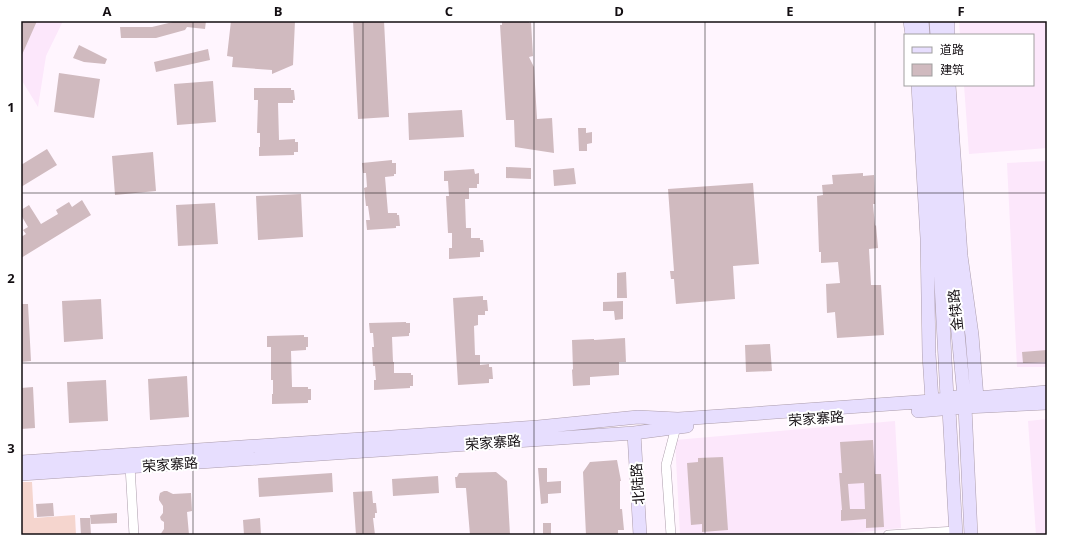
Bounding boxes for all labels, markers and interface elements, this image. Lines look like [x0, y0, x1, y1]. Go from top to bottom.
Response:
text: A [103, 2, 112, 20]
text: B [274, 2, 283, 20]
text: C [445, 2, 453, 20]
text: D [614, 2, 624, 20]
text: E [786, 2, 794, 20]
text: F [957, 2, 965, 20]
legend [904, 34, 1034, 86]
text: 道路 [940, 41, 964, 58]
text: 建筑 [940, 61, 964, 78]
text: 1 [7, 98, 15, 116]
text: 2 [7, 269, 15, 287]
street label: 金犊路 [943, 288, 967, 332]
street label: 荣家寨路 [787, 407, 845, 429]
street label: 荣家寨路 [464, 431, 522, 453]
text: 3 [7, 439, 15, 457]
street label: 荣家寨路 [141, 453, 199, 475]
street label: 北陆路 [626, 462, 648, 506]

